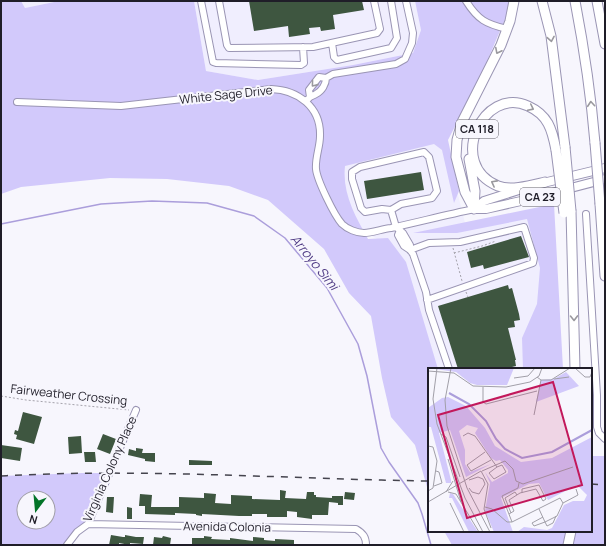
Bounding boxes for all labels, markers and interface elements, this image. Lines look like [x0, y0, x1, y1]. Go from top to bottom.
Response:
one-way arrow [546, 36, 555, 42]
one-way arrow [495, 47, 503, 55]
one-way arrow [312, 79, 319, 86]
street label: White Sage Drive [178, 81, 273, 108]
one-way arrow [587, 101, 596, 107]
one-way arrow [527, 103, 535, 111]
road number: CA 118 [456, 120, 498, 138]
one-way arrow [491, 180, 498, 188]
road number: CA 23 [520, 188, 560, 206]
water label: Arroyo Simi [287, 230, 344, 295]
one-way arrow [570, 315, 578, 321]
inset map [428, 368, 592, 532]
street label: Fairweather Crossing [10, 380, 128, 409]
street label: Virginia Colony Place [79, 413, 141, 524]
north arrow [16, 490, 56, 530]
text: N [27, 512, 39, 528]
street label: Avenida Colonia [183, 517, 271, 536]

